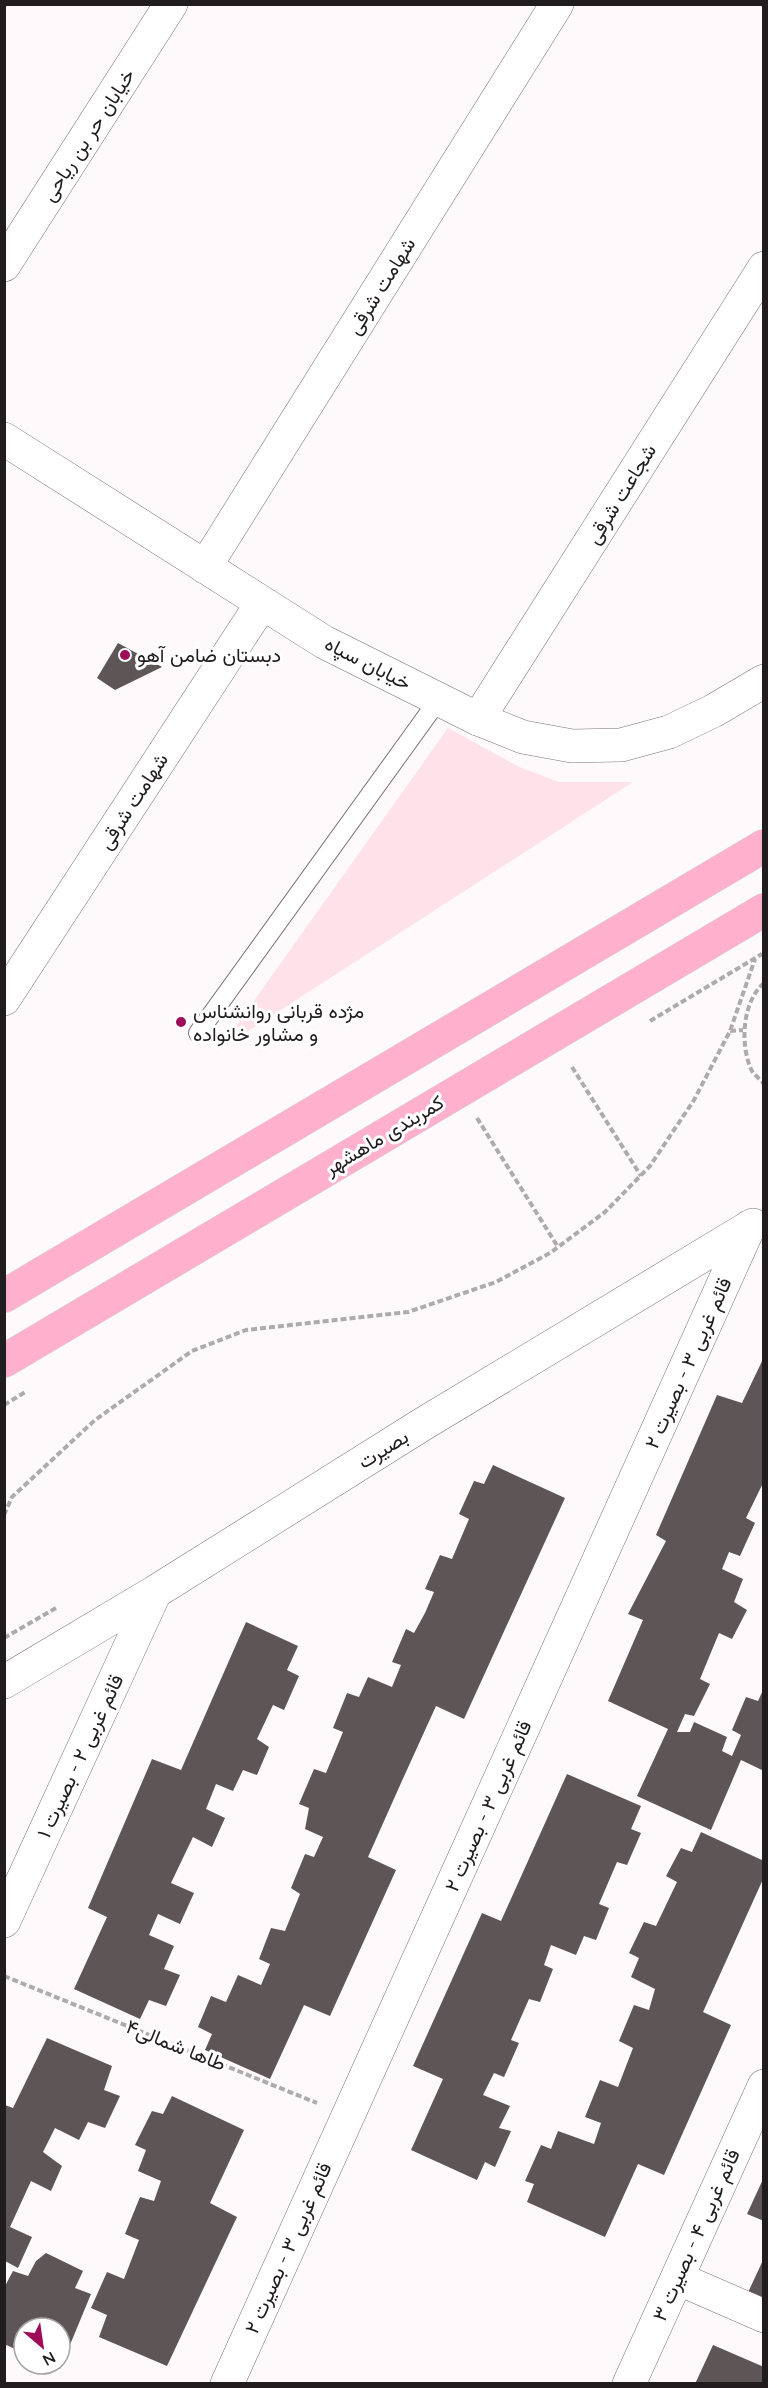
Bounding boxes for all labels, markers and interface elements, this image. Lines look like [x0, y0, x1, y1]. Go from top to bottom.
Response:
street label: خیابان حر بن ریاحی [35, 64, 141, 206]
street label: شهامت شرقی [341, 232, 421, 340]
street label: شجاعت شرقی [580, 439, 662, 549]
street label: خیابان سپاه [320, 630, 416, 697]
place label: دبستان ضامن آهو [137, 642, 281, 668]
marker: دبستان ضامن آهو [118, 648, 132, 662]
street label: شهامت شرقی [92, 748, 174, 854]
place label: مژده قربانی روانشناس و مشاور خانواده [193, 998, 364, 1047]
marker: مژده قربانی روانشناس و مشاور خانواده [174, 1015, 188, 1029]
street label: کمربندی ماهشهر [319, 1089, 449, 1181]
street label: قائم غربی ۳ - بصیرت ۲ [638, 1273, 738, 1453]
street label: بصیرت [353, 1423, 413, 1475]
street label: قائم غربی ۲ - بصیرت ۱ [31, 1670, 129, 1842]
street label: قائم غربی ۳ - بصیرت ۲ [438, 1716, 538, 1896]
street label: طاها شمالی۴ [123, 2013, 230, 2076]
street label: قائم غربی ۴ - بصیرت ۳ [646, 2145, 746, 2325]
street label: قائم غربی ۳ - بصیرت ۲ [238, 2158, 338, 2338]
north arrow [12, 2316, 72, 2376]
text: N [39, 2348, 59, 2371]

